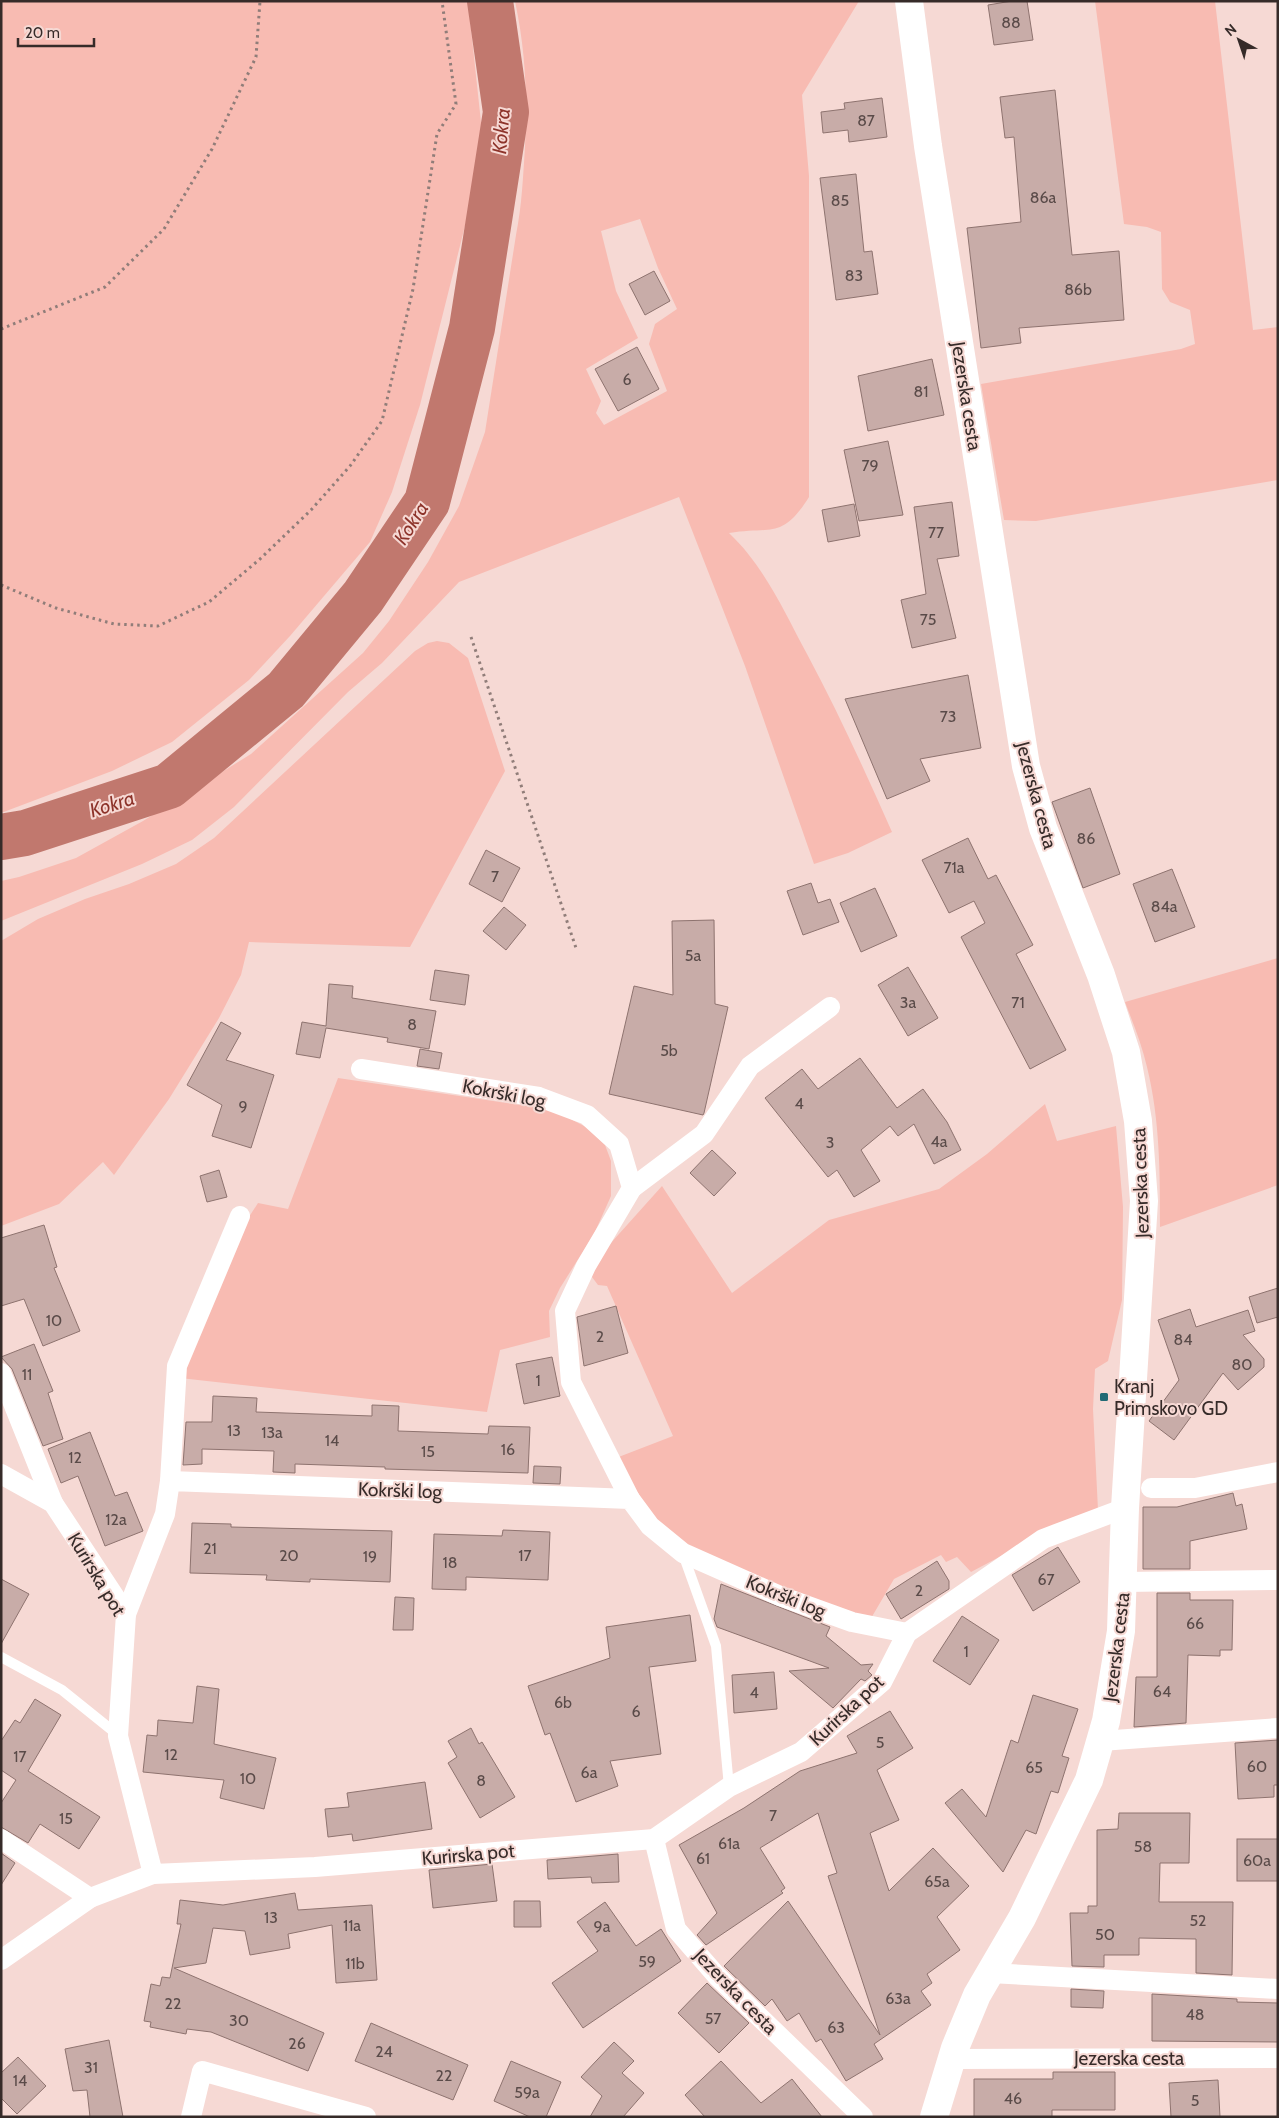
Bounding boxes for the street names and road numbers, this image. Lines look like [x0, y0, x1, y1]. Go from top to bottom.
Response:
street label: Jezerska cesta [946, 339, 986, 452]
street label: Jezerska cesta [1011, 738, 1062, 851]
street label: Kokrški log [460, 1074, 548, 1113]
street label: Jezerska cesta [1127, 1128, 1154, 1239]
street label: Kokrški log [358, 1478, 443, 1503]
street label: Kurirska pot [63, 1528, 131, 1621]
street label: Kokrški log [743, 1570, 830, 1623]
street label: Jezerska cesta [1098, 1591, 1135, 1704]
street label: Kurirska pot [804, 1670, 889, 1751]
street label: Kurirska pot [421, 1839, 516, 1870]
street label: Jezerska cesta [688, 1943, 782, 2039]
street label: Jezerska cesta [1073, 2047, 1184, 2070]

